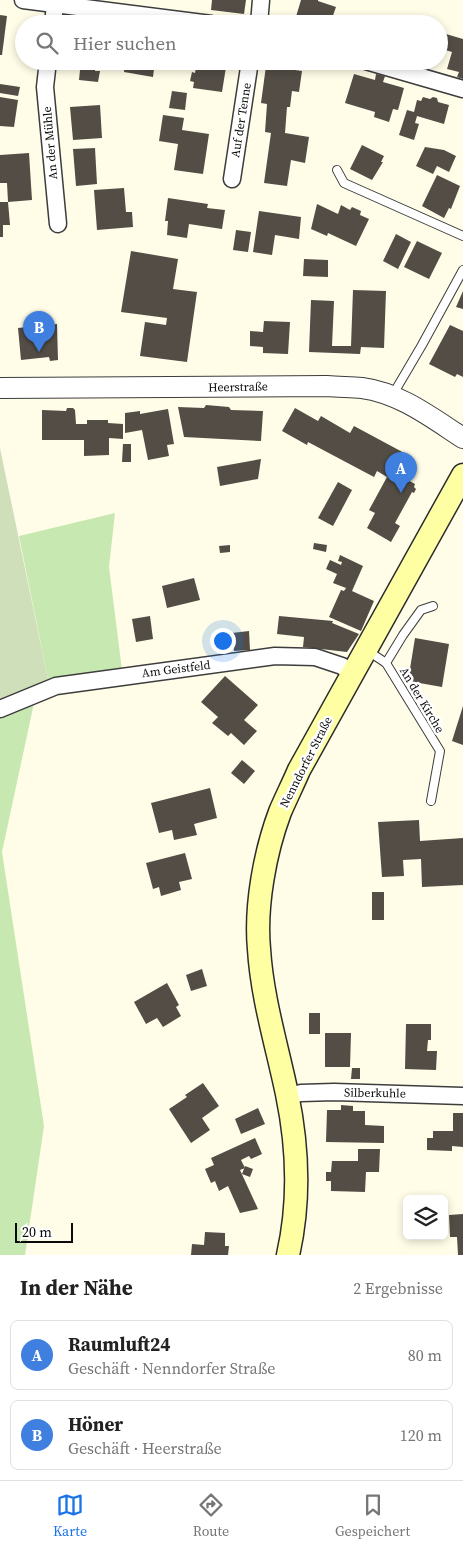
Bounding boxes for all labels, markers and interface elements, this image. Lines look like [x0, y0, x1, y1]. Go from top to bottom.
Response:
search box [15, 15, 448, 70]
icon: search [33, 29, 61, 57]
text: Hier suchen [73, 30, 177, 56]
street label: Auf der Tenne [227, 81, 255, 159]
street label: An der Mühle [39, 106, 61, 180]
pin: B [23, 311, 55, 352]
street label: Heerstraße [208, 378, 268, 396]
pin: A [385, 452, 417, 493]
your location [210, 628, 236, 654]
street label: Am Geistfeld [141, 657, 211, 681]
street label: An der Kirche [396, 664, 448, 736]
street label: Nenndorfer Straße [276, 714, 336, 810]
street label: Silberkuhle [344, 1084, 406, 1102]
map controls [403, 1195, 448, 1240]
button: layers [403, 1195, 448, 1240]
scale bar [15, 1220, 72, 1243]
text: 20 m [22, 1222, 52, 1242]
text: In der Nähe [20, 1273, 133, 1302]
text: 2 Ergebnisse [353, 1277, 443, 1299]
text: Raumluft24 [68, 1331, 171, 1357]
text: A [32, 1344, 42, 1366]
text: 80 m [408, 1344, 442, 1366]
text: Geschäft · Nenndorfer Straße [68, 1357, 275, 1379]
text: Höner [68, 1411, 123, 1437]
text: B [32, 1424, 42, 1446]
text: 120 m [400, 1424, 442, 1446]
text: Geschäft · Heerstraße [68, 1437, 222, 1459]
tab: Karte [53, 1491, 87, 1541]
tab: Route [193, 1491, 229, 1541]
tab: Gespeichert [335, 1491, 410, 1541]

